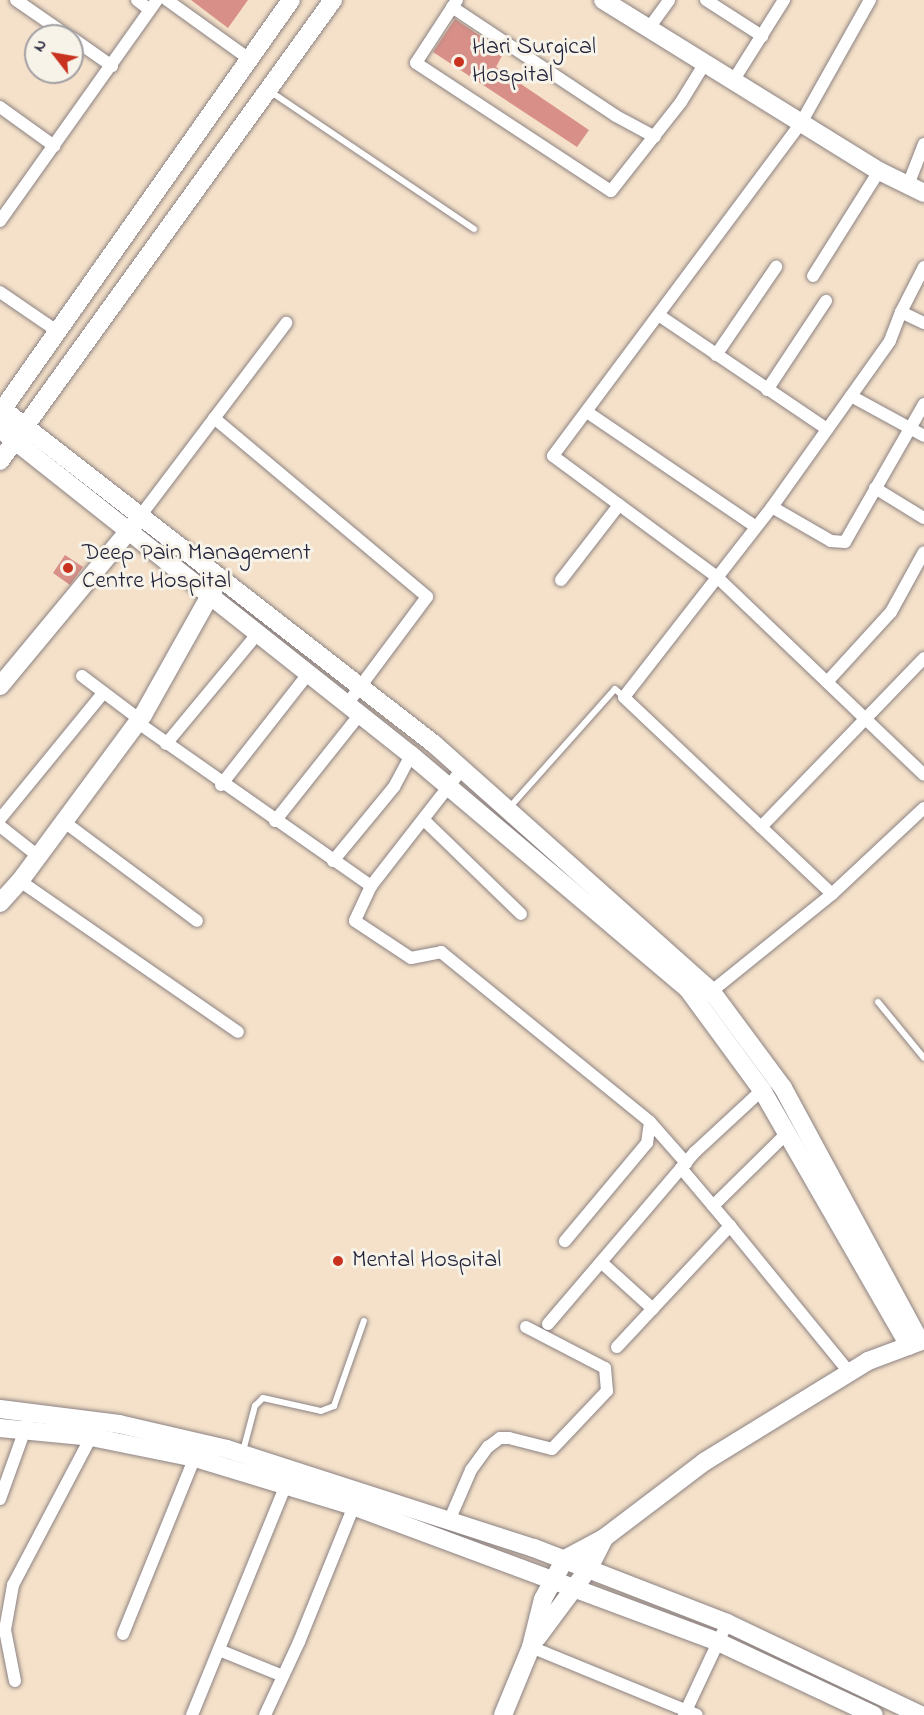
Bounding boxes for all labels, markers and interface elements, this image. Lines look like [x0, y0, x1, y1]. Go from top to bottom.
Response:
north arrow [24, 24, 84, 84]
place label: Hari Surgical Hospital [472, 34, 596, 90]
text: N [27, 35, 53, 57]
marker: Hari Surgical Hospital [450, 53, 468, 71]
place label: Deep Pain Management Centre Hospital [82, 540, 311, 596]
marker: Deep Pain Management Centre Hospital [59, 559, 77, 577]
place label: Mental Hospital [352, 1247, 501, 1275]
marker: Mental Hospital [329, 1252, 347, 1270]

